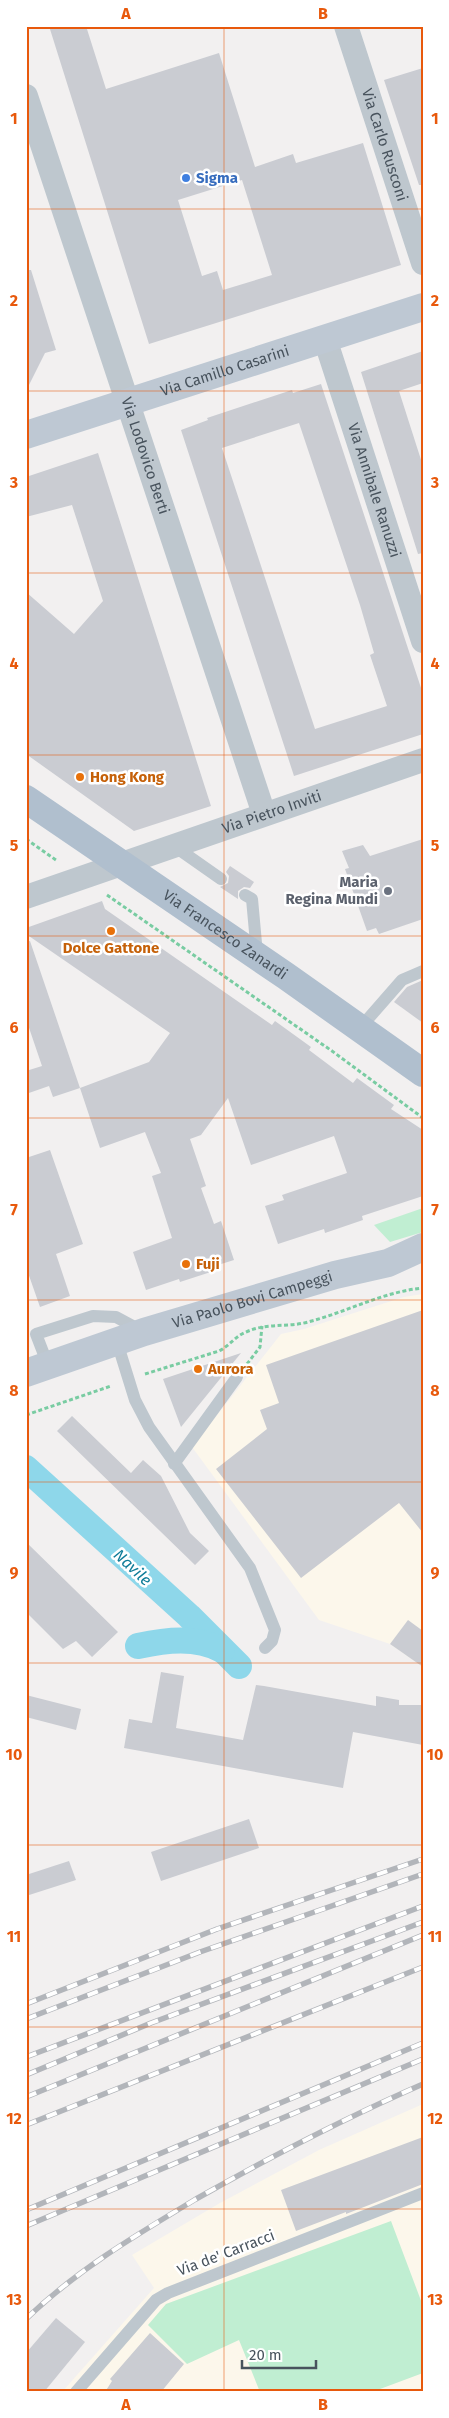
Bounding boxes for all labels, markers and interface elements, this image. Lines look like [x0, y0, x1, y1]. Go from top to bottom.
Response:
text: A [120, 4, 131, 23]
text: B [318, 4, 328, 23]
street label: Via Carlo Rusconi [358, 86, 411, 204]
text: 1 [10, 109, 18, 128]
text: 1 [431, 109, 439, 128]
place label: Sigma [196, 169, 238, 187]
marker: Sigma [180, 172, 192, 184]
text: 2 [10, 291, 18, 310]
text: 2 [431, 291, 439, 310]
street label: Via Camillo Casarini [158, 342, 292, 400]
street label: Via Lodovico Berti [117, 395, 173, 517]
street label: Via Annibale Ranuzzi [344, 421, 404, 560]
text: 3 [9, 473, 18, 492]
text: 3 [430, 473, 439, 492]
text: 4 [9, 654, 19, 673]
text: 4 [430, 654, 440, 673]
place label: Hong Kong [90, 768, 165, 786]
marker: Hong Kong [74, 771, 86, 783]
street label: Via Pietro Inviti [220, 787, 324, 838]
text: 5 [10, 836, 19, 855]
text: 5 [431, 836, 440, 855]
place label: Maria Regina Mundi [286, 873, 378, 908]
marker: Maria Regina Mundi [382, 885, 394, 897]
street label: Via Francesco Zanardi [159, 886, 291, 983]
marker: Dolce Gattone [105, 925, 117, 937]
place label: Dolce Gattone [63, 939, 159, 957]
text: 6 [9, 1018, 19, 1037]
text: 6 [430, 1018, 440, 1037]
text: 7 [10, 1200, 18, 1219]
text: 7 [431, 1200, 439, 1219]
place label: Fuji [196, 1255, 220, 1273]
marker: Fuji [180, 1258, 192, 1270]
street label: Via Paolo Bovi Campeggi [170, 1267, 335, 1332]
place label: Aurora [207, 1360, 253, 1378]
marker: Aurora [192, 1363, 204, 1375]
text: 8 [9, 1381, 19, 1400]
text: 8 [430, 1381, 440, 1400]
water label: Navile [110, 1545, 156, 1590]
text: 9 [10, 1563, 19, 1582]
text: 9 [431, 1563, 440, 1582]
text: 10 [6, 1745, 22, 1764]
text: 10 [427, 1745, 443, 1764]
text: 11 [7, 1927, 21, 1946]
text: 11 [428, 1927, 442, 1946]
text: 12 [6, 2109, 22, 2128]
text: 12 [427, 2109, 443, 2128]
street label: Via de' Carracci [175, 2226, 277, 2280]
text: 13 [6, 2290, 22, 2309]
text: 13 [427, 2290, 443, 2309]
scale bar [242, 2338, 315, 2370]
text: 20 m [249, 2346, 282, 2364]
text: A [120, 2395, 131, 2414]
text: B [318, 2395, 328, 2414]

